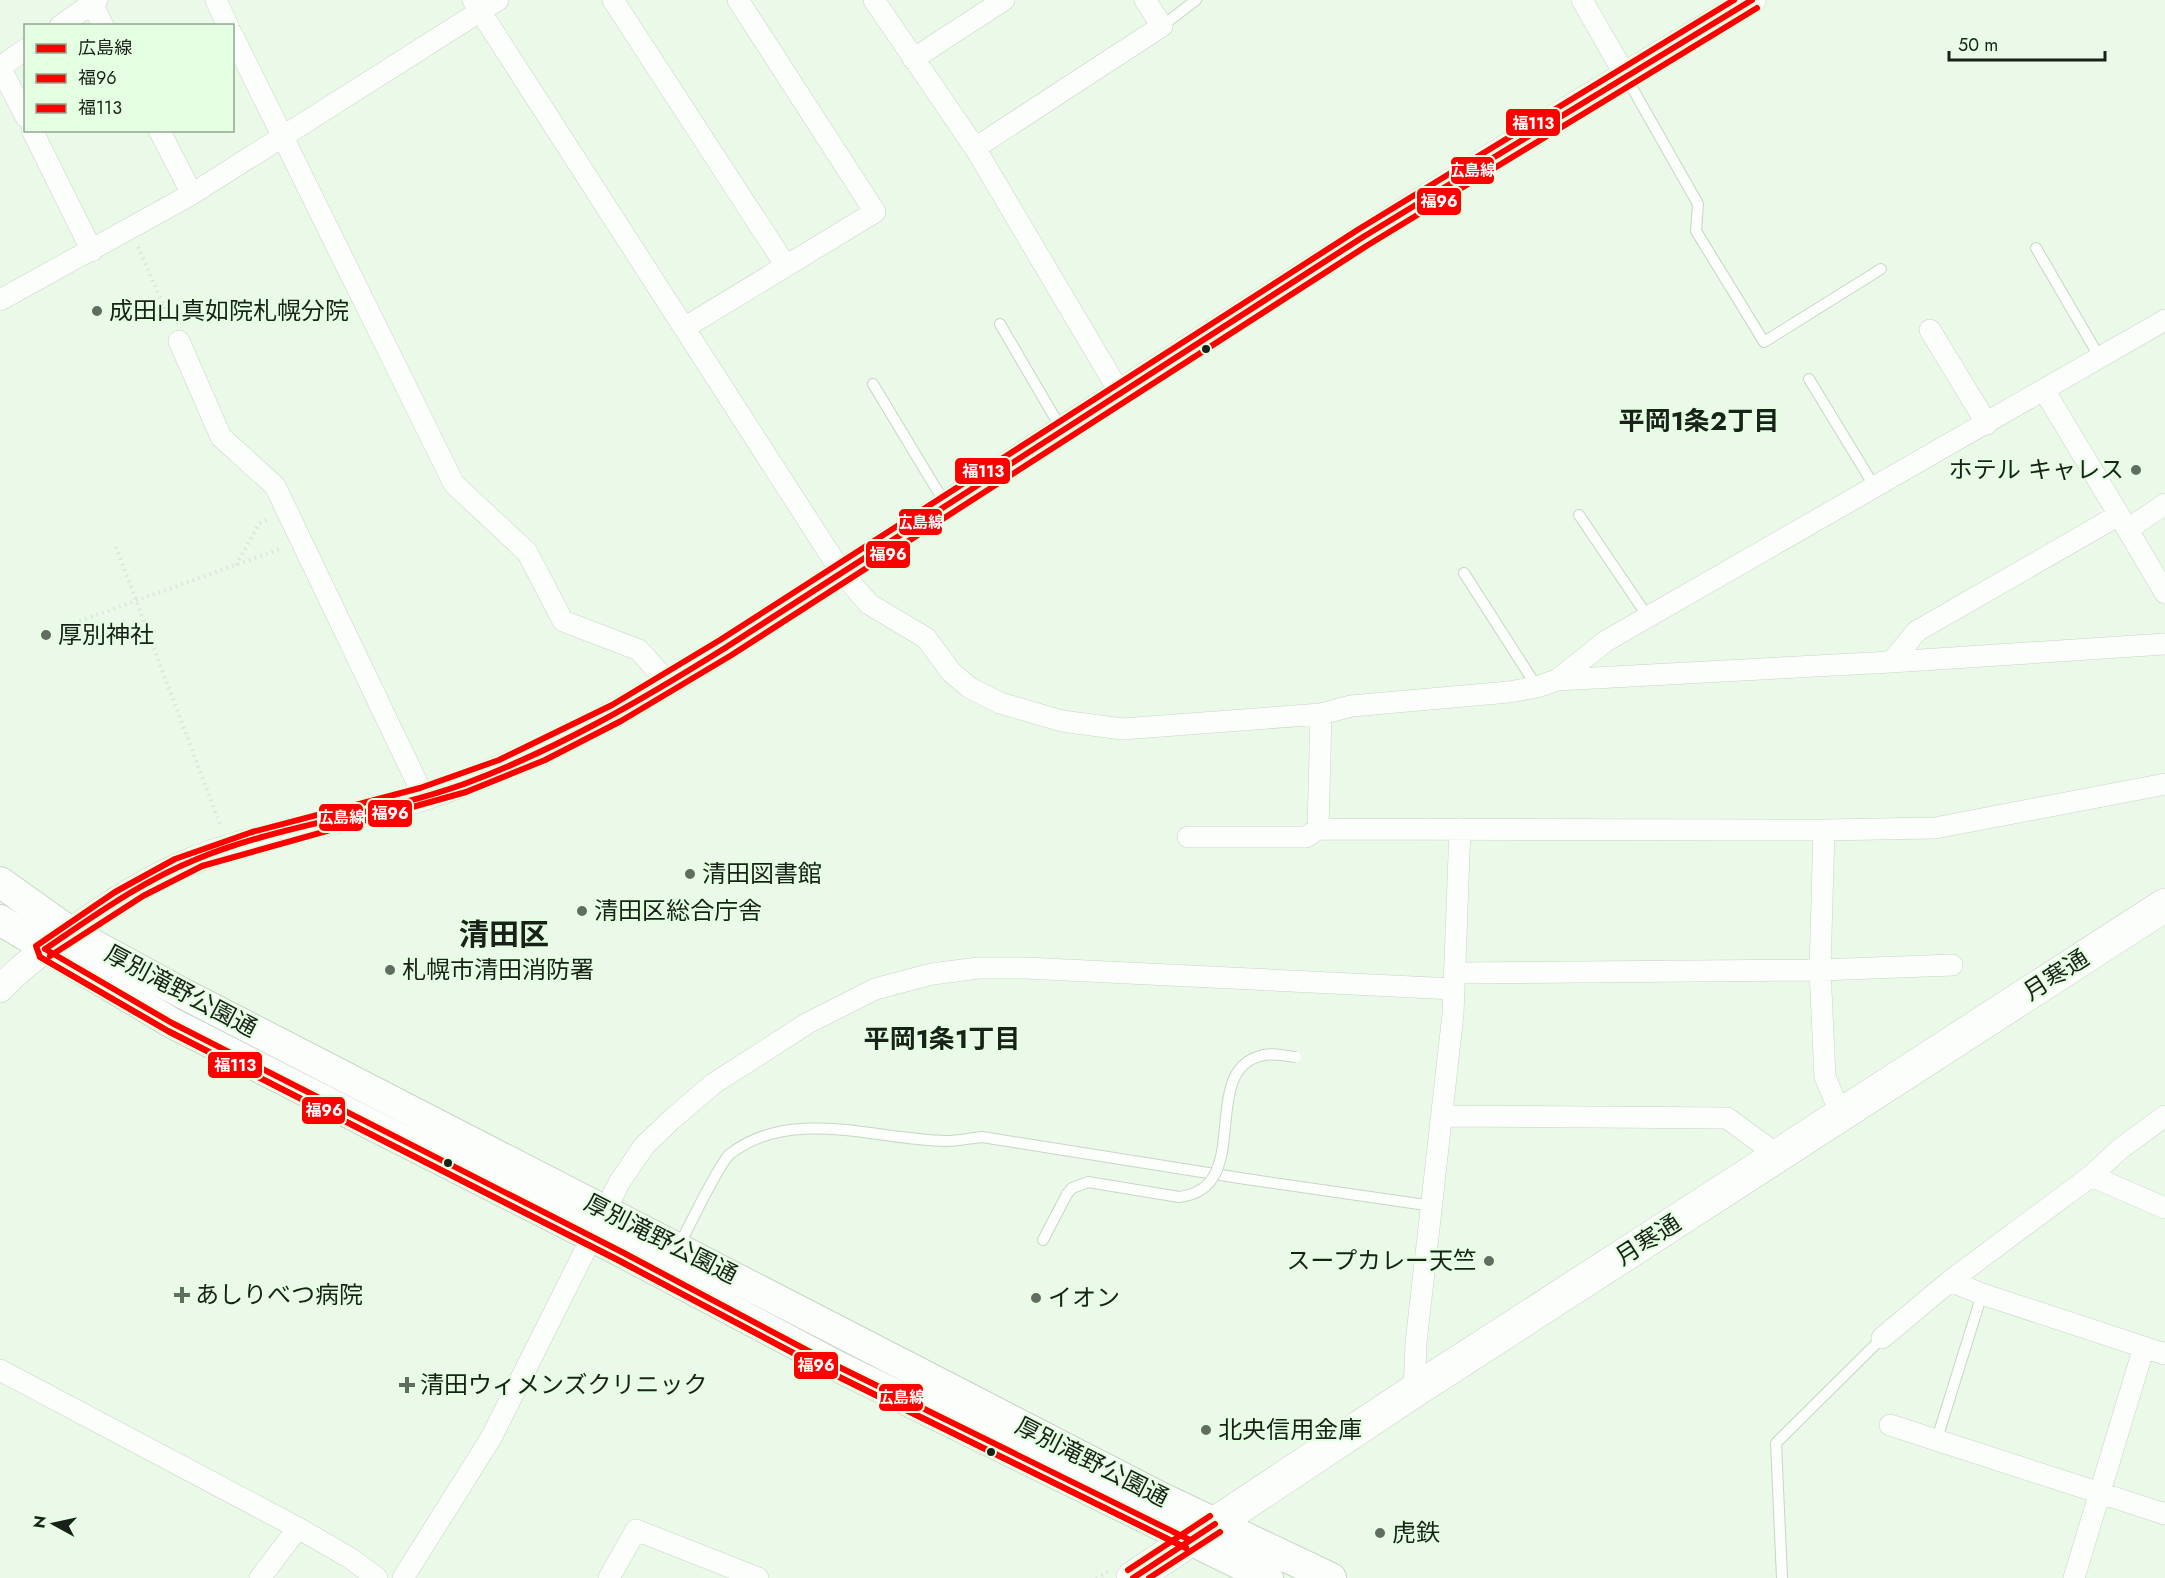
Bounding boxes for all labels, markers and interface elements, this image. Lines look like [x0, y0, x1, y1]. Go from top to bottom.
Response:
legend [24, 24, 234, 132]
scale bar [1949, 24, 2105, 62]
text: 50 m [1958, 32, 1998, 58]
text: 広島線 [78, 35, 132, 61]
text: 福96 [78, 65, 117, 91]
text: 福113 [78, 95, 122, 121]
line badge: 福113 [1505, 108, 1561, 137]
text: 福113 [1512, 112, 1554, 135]
line badge: 広島線 [1450, 156, 1495, 185]
text: 広島線 [1448, 159, 1496, 182]
line badge: 福96 [1416, 187, 1462, 216]
text: 福96 [1420, 190, 1458, 213]
place label: 成田山真如院札幌分院 [109, 293, 349, 328]
marker: 成田山真如院札幌分院 [90, 304, 104, 318]
unlabelled marker [1200, 343, 1212, 355]
district label: 平岡1条2丁目 [1619, 402, 1779, 440]
place label: ホテル キャレス [1949, 452, 2124, 487]
line badge: 福113 [954, 457, 1011, 485]
text: 福113 [962, 460, 1004, 483]
marker: ホテル キャレス [2129, 463, 2143, 477]
line badge: 広島線 [898, 508, 943, 536]
text: 広島線 [896, 511, 944, 534]
line badge: 福96 [865, 540, 911, 569]
text: 福96 [869, 543, 907, 566]
place label: 厚別神社 [58, 617, 154, 652]
marker: 厚別神社 [39, 628, 53, 642]
line badge: 福96 [367, 799, 413, 828]
text: 福96 [371, 802, 409, 825]
line badge: 広島線 [318, 803, 364, 832]
text: 広島線 [317, 806, 365, 829]
place label: 清田図書館 [702, 856, 822, 891]
marker: 清田図書館 [683, 867, 697, 881]
place label: 清田区総合庁舎 [594, 893, 762, 928]
marker: 清田区総合庁舎 [575, 904, 589, 918]
district label: 清田区 [459, 913, 549, 956]
street label: 厚別滝野公園通 [99, 936, 264, 1045]
street label: 月寒通 [2016, 940, 2095, 1009]
place label: 札幌市清田消防署 [402, 952, 594, 987]
marker: 札幌市清田消防署 [383, 963, 397, 977]
district label: 平岡1条1丁目 [864, 1020, 1020, 1058]
line badge: 福113 [207, 1051, 263, 1079]
text: 福113 [214, 1054, 256, 1077]
line badge: 福96 [301, 1096, 346, 1125]
text: 福96 [305, 1099, 343, 1122]
unlabelled marker [442, 1157, 454, 1169]
street label: 厚別滝野公園通 [578, 1185, 744, 1292]
street label: 月寒通 [1608, 1205, 1687, 1274]
place label: スープカレー天竺 [1286, 1243, 1477, 1278]
marker: スープカレー天竺 [1482, 1254, 1496, 1268]
place label: あしりべつ病院 [195, 1277, 363, 1312]
place label: イオン [1048, 1280, 1120, 1315]
marker: あしりべつ病院 [173, 1286, 191, 1304]
marker: イオン [1029, 1291, 1043, 1305]
line badge: 福96 [793, 1351, 839, 1380]
text: 福96 [797, 1354, 835, 1377]
place label: 清田ウィメンズクリニック [420, 1367, 708, 1402]
marker: 清田ウィメンズクリニック [398, 1376, 416, 1394]
line badge: 広島線 [878, 1383, 924, 1412]
text: 広島線 [877, 1386, 925, 1409]
street label: 厚別滝野公園通 [1009, 1408, 1175, 1515]
place label: 北央信用金庫 [1218, 1412, 1362, 1447]
marker: 北央信用金庫 [1199, 1423, 1213, 1437]
unlabelled marker [985, 1446, 997, 1458]
north arrow [24, 1494, 84, 1554]
text: N [27, 1514, 52, 1530]
place label: 虎鉄 [1392, 1515, 1440, 1550]
marker: 虎鉄 [1373, 1526, 1387, 1540]

